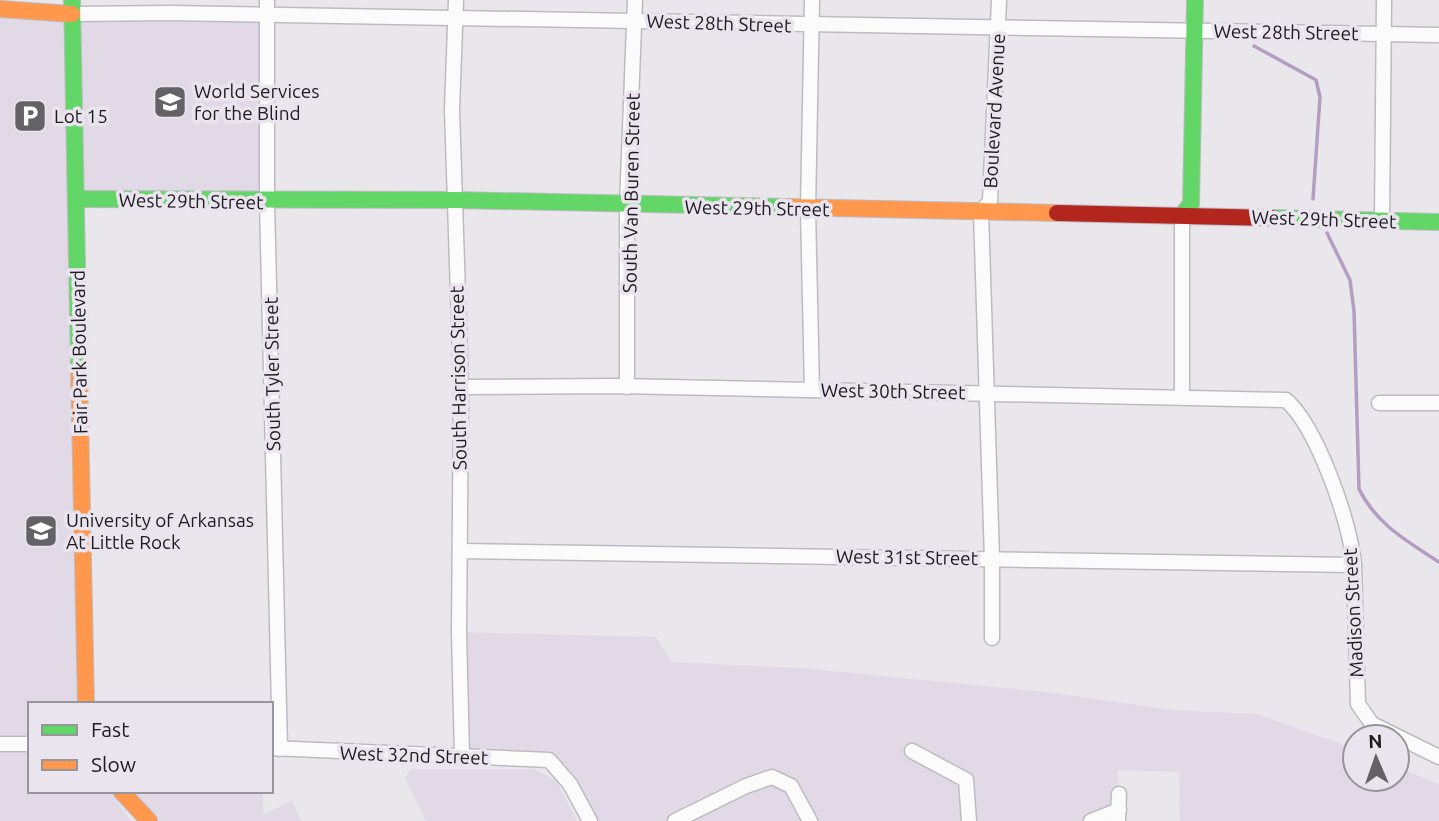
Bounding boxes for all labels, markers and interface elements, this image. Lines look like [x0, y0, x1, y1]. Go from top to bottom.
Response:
street label: West 28th Street [646, 9, 792, 37]
street label: West 28th Street [1213, 20, 1359, 44]
street label: Boulevard Avenue [979, 33, 1009, 189]
place label: World Services for the Blind [194, 80, 320, 124]
school or university icon: World Services for the Blind [151, 83, 189, 121]
street label: South Van Buren Street [618, 92, 644, 293]
parking icon: Lot 15 [11, 97, 49, 135]
place label: Lot 15 [54, 105, 108, 127]
street label: West 29th Street [118, 189, 264, 213]
street label: West 29th Street [684, 196, 830, 220]
street label: West 29th Street [1251, 205, 1397, 233]
street label: Fair Park Boulevard [67, 270, 91, 434]
street label: South Harrison Street [445, 285, 471, 470]
street label: South Tyler Street [260, 296, 284, 451]
street label: West 30th Street [820, 379, 966, 403]
place label: University of Arkansas At Little Rock [66, 509, 254, 553]
school or university icon: University of Arkansas At Little Rock [22, 512, 60, 550]
street label: West 31st Street [836, 545, 979, 569]
street label: Madison Street [1339, 547, 1367, 678]
legend [28, 702, 273, 793]
text: Fast [91, 717, 129, 741]
north arrow [1341, 723, 1411, 793]
text: N [1368, 730, 1383, 752]
street label: West 32nd Street [339, 741, 489, 769]
text: Slow [91, 752, 136, 776]

